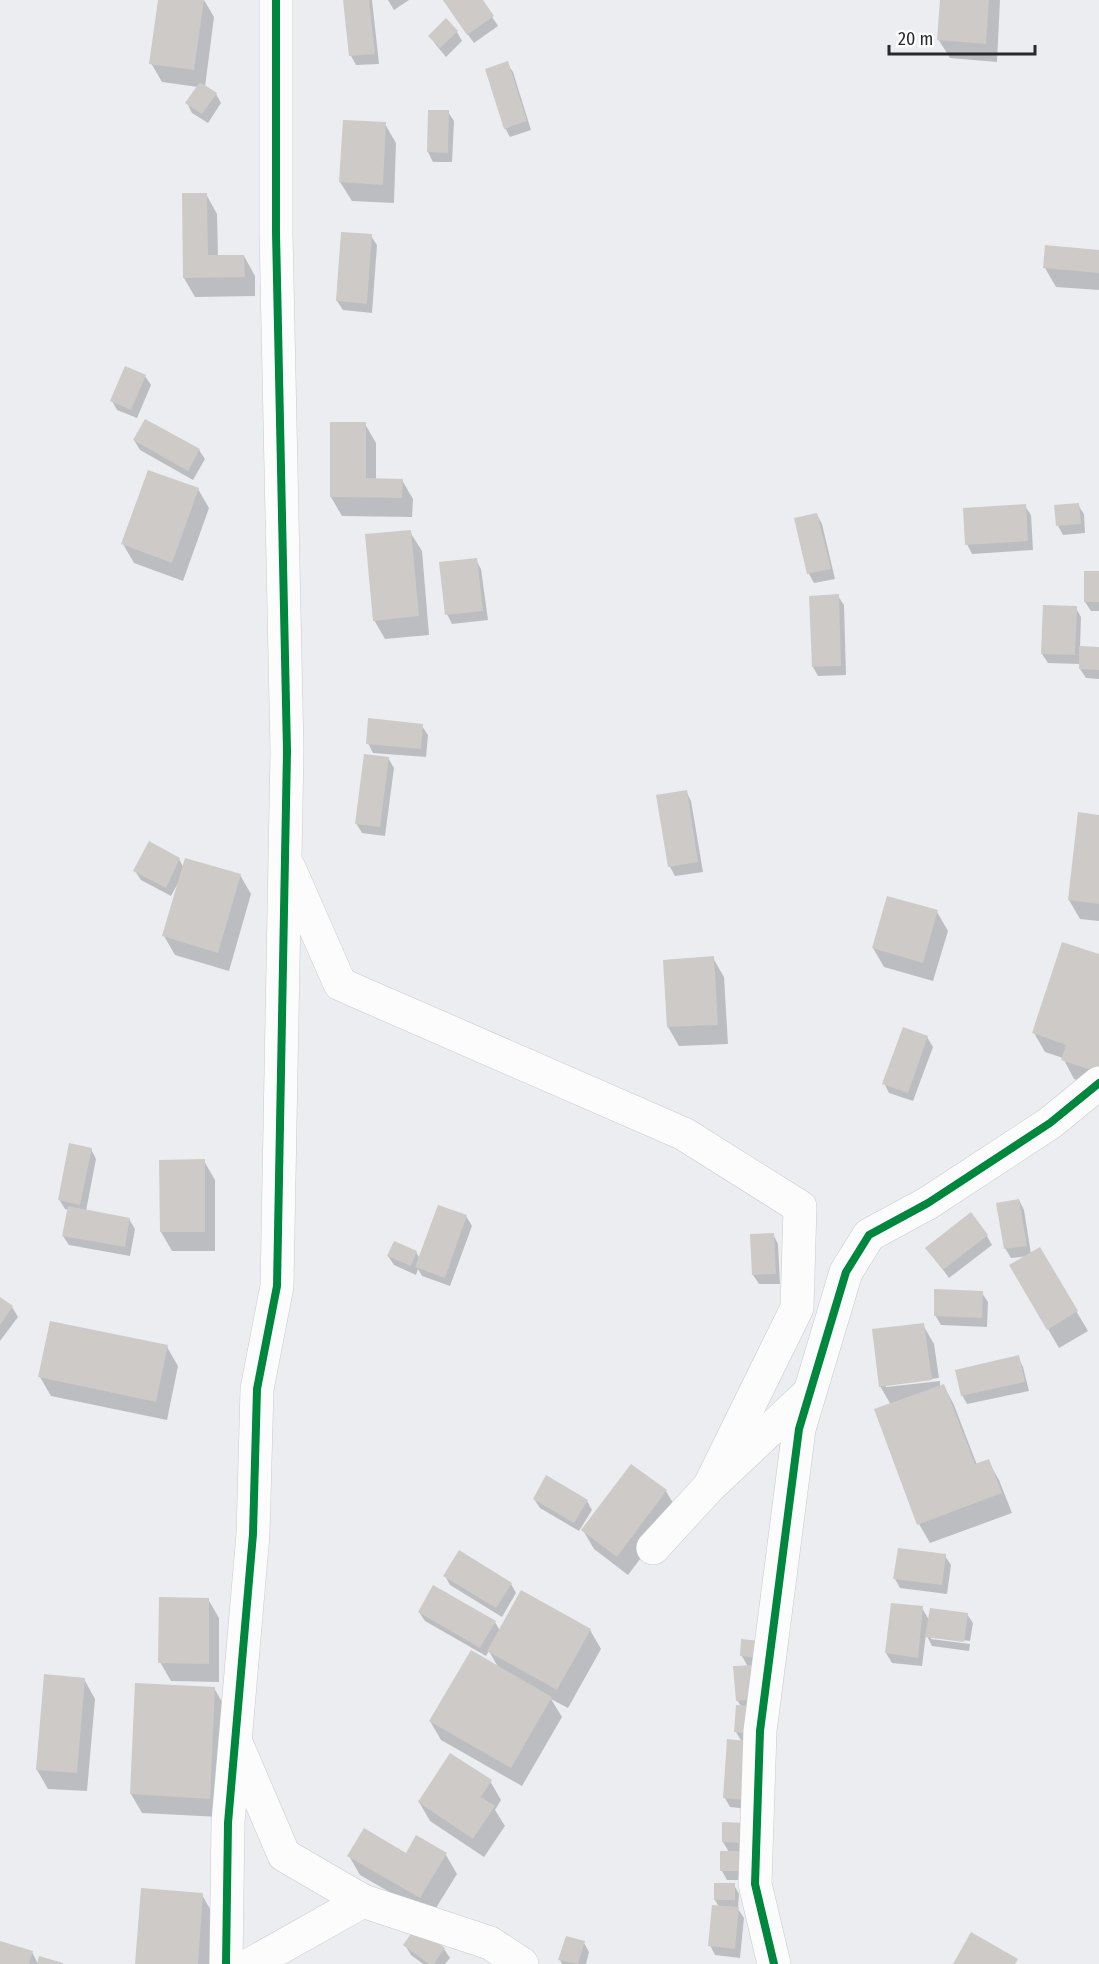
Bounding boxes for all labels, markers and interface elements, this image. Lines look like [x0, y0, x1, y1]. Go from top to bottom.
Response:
scale bar [889, 18, 1034, 56]
text: 20 m [898, 28, 933, 50]

